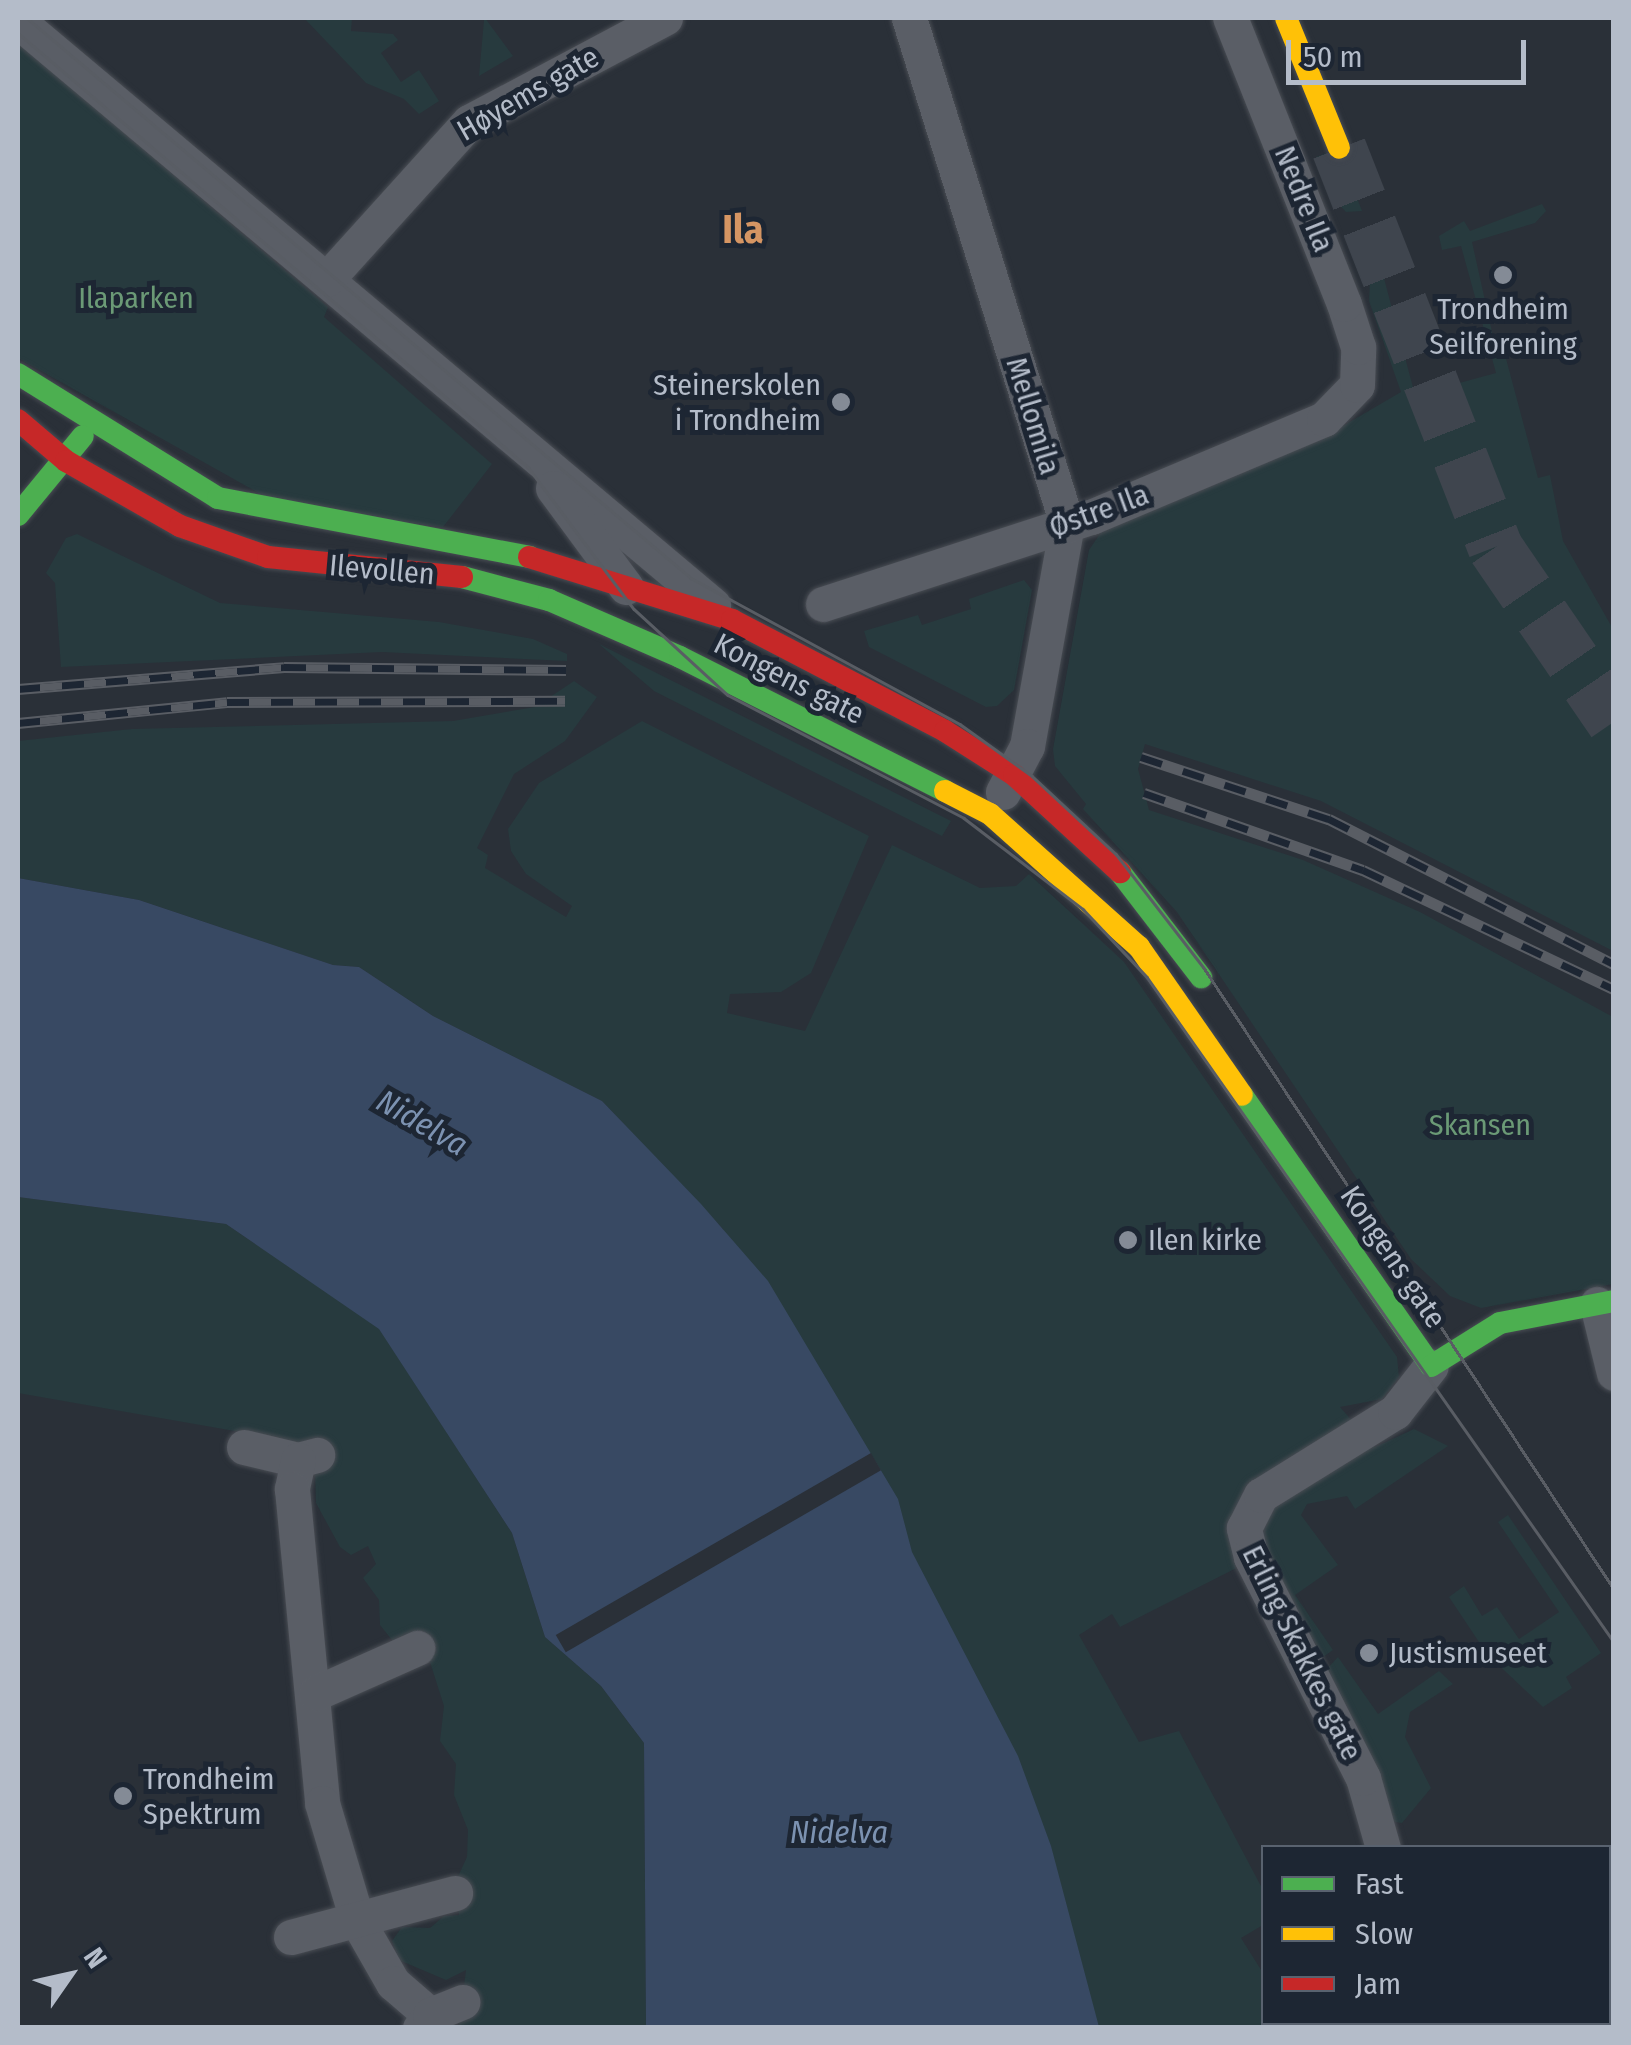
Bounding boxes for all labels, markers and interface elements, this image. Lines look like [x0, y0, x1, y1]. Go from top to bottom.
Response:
scale bar [1291, 20, 1531, 82]
street label: Høyems gate [451, 39, 605, 149]
text: 50 m [1303, 39, 1363, 75]
street label: Nedre Ila [1267, 141, 1341, 257]
district label: Ila [722, 206, 764, 254]
marker: Trondheim Seilforening [1492, 264, 1514, 286]
park label: Ilaparken [78, 280, 194, 316]
place label: Trondheim Seilforening [1429, 291, 1577, 362]
street label: Mellomila [998, 353, 1068, 479]
place label: Steinerskolen i Trondheim [653, 367, 821, 438]
marker: Steinerskolen i Trondheim [830, 391, 852, 413]
street label: Østre Ila [1044, 476, 1154, 546]
street label: Ilevollen [328, 547, 436, 593]
street label: Kongens gate [708, 626, 870, 732]
water label: Nidelva [370, 1082, 474, 1164]
park label: Skansen [1429, 1107, 1531, 1143]
street label: Kongens gate [1332, 1179, 1454, 1335]
place label: Ilen kirke [1148, 1222, 1262, 1258]
marker: Ilen kirke [1117, 1229, 1139, 1251]
street label: Erling Skakkes gate [1234, 1540, 1370, 1766]
place label: Justismuseet [1389, 1635, 1547, 1671]
marker: Justismuseet [1358, 1642, 1380, 1664]
place label: Trondheim Spektrum [143, 1761, 275, 1832]
marker: Trondheim Spektrum [112, 1785, 134, 1807]
water label: Nidelva [790, 1813, 888, 1851]
legend [1261, 1845, 1611, 2025]
text: Fast [1355, 1866, 1403, 1902]
text: Slow [1355, 1916, 1413, 1952]
north arrow [20, 1925, 120, 2025]
text: N [77, 1942, 114, 1974]
text: Jam [1355, 1966, 1401, 2002]

